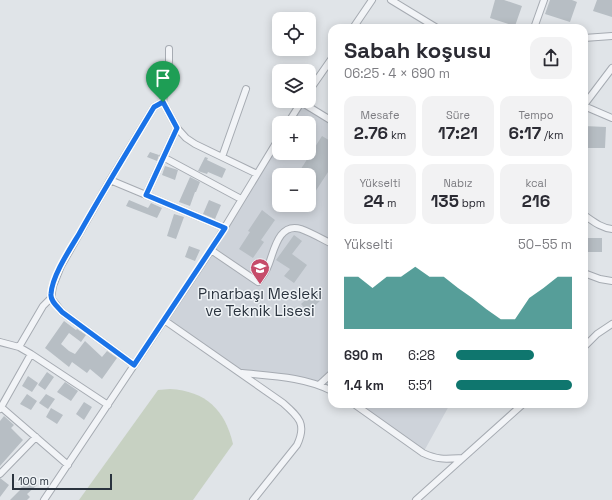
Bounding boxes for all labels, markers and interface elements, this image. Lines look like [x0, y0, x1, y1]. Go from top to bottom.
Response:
map controls [272, 12, 316, 212]
button: locate [272, 12, 316, 56]
text: Sabah koşusu [344, 36, 491, 64]
button: share [530, 37, 572, 79]
pin [146, 61, 180, 102]
button: layers [272, 64, 316, 108]
text: 06:25 · 4 × 690 m [344, 65, 450, 82]
icon: arrive [152, 67, 174, 89]
text: Mesafe [361, 108, 399, 122]
text: Süre [446, 108, 470, 122]
text: Tempo [518, 108, 554, 122]
button: + [272, 116, 316, 160]
text: 2.76 [354, 122, 388, 144]
text: 17:21 [438, 122, 478, 144]
text: 6:17 [509, 122, 541, 144]
text: km [388, 128, 406, 142]
text: /km [541, 128, 563, 142]
button: − [272, 168, 316, 212]
text: Yükselti [359, 176, 401, 190]
text: Nabız [443, 176, 473, 190]
text: kcal [525, 176, 547, 190]
text: 24 [364, 190, 384, 212]
text: 135 [431, 190, 459, 212]
text: 216 [522, 190, 550, 212]
text: m [384, 196, 396, 210]
text: bpm [459, 196, 485, 210]
text: Yükselti [344, 236, 393, 253]
text: 50–55 m [518, 236, 572, 253]
school or university icon: Pınarbaşı Mesleki ve Teknik Lisesi [249, 257, 271, 285]
place label: Pınarbaşı Mesleki ve Teknik Lisesi [198, 284, 322, 320]
text: 690 m [344, 347, 383, 364]
text: 6:28 [408, 347, 435, 364]
text: 1.4 km [344, 377, 384, 394]
text: 5:51 [408, 377, 432, 394]
scale bar [12, 472, 112, 491]
text: 100 m [18, 474, 49, 488]

